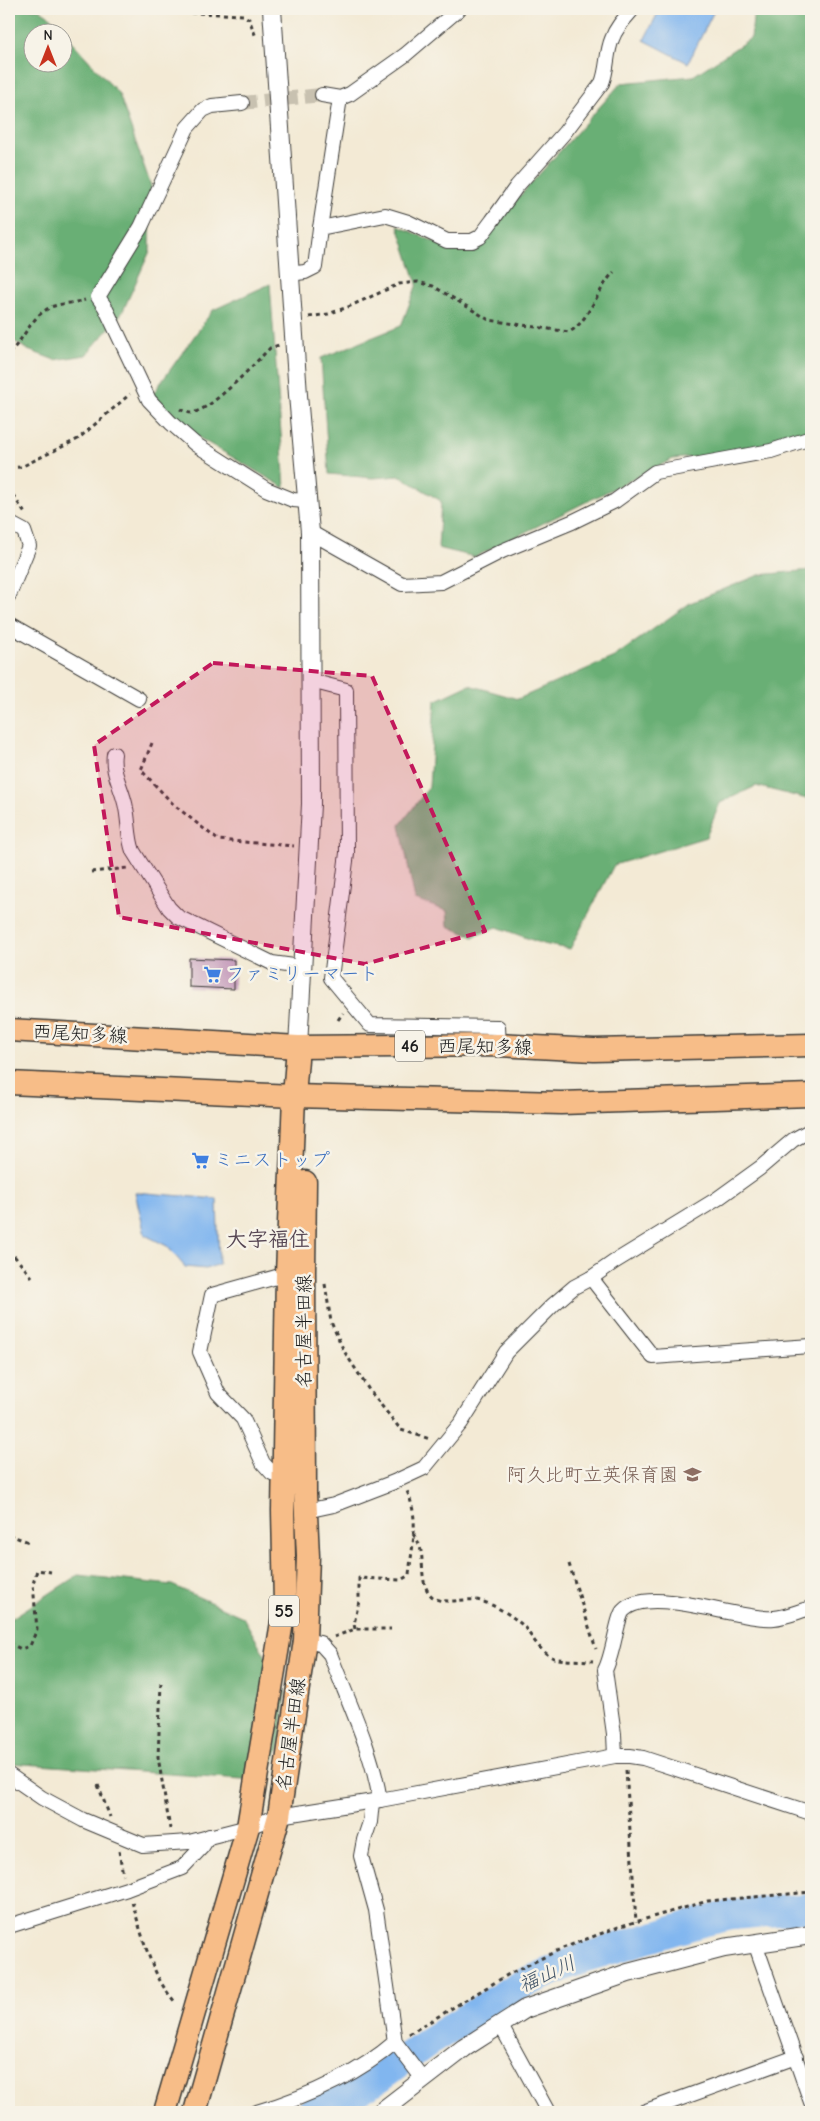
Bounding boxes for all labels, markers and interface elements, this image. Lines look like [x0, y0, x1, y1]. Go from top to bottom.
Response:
north arrow [22, 22, 72, 72]
text: N [43, 27, 53, 44]
place label: ファミリーマート [226, 963, 378, 985]
supermarket icon: ファミリーマート [202, 964, 222, 984]
street label: 西尾知多線 [32, 1021, 128, 1047]
road number: 46 [395, 1030, 425, 1062]
street label: 西尾知多線 [437, 1035, 533, 1059]
place label: ミニストップ [214, 1149, 330, 1171]
supermarket icon: ミニストップ [190, 1150, 210, 1170]
district label: 大字福住 [226, 1227, 310, 1251]
street label: 名古屋半田線 [293, 1274, 315, 1388]
place label: 阿久比町立英保育園 [507, 1464, 678, 1486]
school or university icon: 阿久比町立英保育園 [682, 1465, 702, 1485]
road number: 55 [269, 1595, 299, 1626]
street label: 名古屋半田線 [272, 1676, 310, 1792]
water label: 福山川 [515, 1951, 579, 1997]

